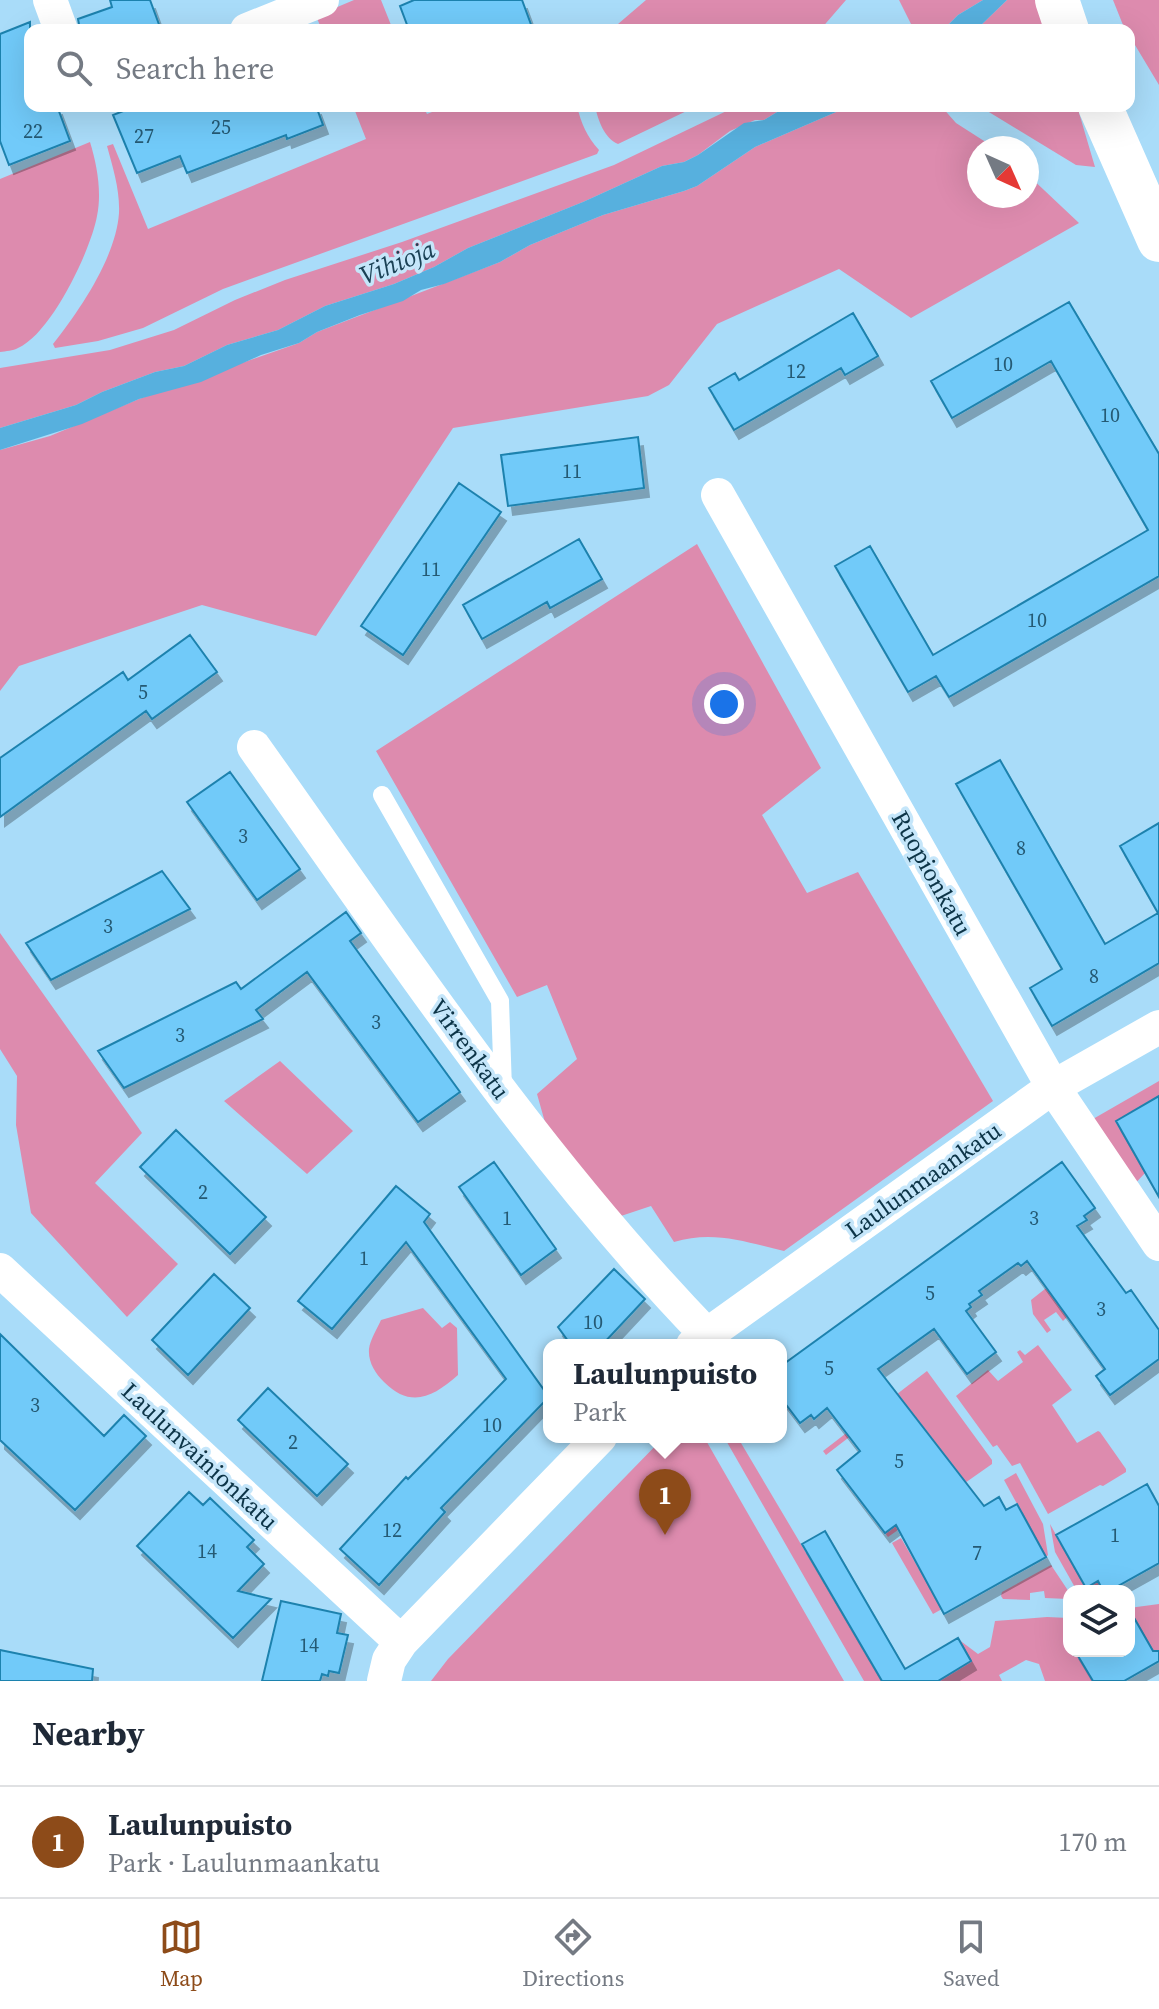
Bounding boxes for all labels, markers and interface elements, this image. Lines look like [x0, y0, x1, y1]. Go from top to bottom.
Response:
search box [24, 24, 1135, 112]
icon: search [52, 46, 96, 90]
text: Search here [116, 48, 274, 89]
house number: 25 [211, 113, 231, 141]
house number: 22 [23, 117, 43, 145]
house number: 27 [134, 122, 154, 150]
north arrow [967, 136, 1039, 208]
water label: Vihioja [354, 230, 441, 293]
house number: 10 [993, 350, 1013, 378]
house number: 12 [786, 357, 806, 385]
house number: 10 [1100, 401, 1120, 429]
house number: 11 [562, 457, 582, 485]
house number: 11 [421, 555, 441, 583]
house number: 10 [1027, 606, 1047, 634]
house number: 5 [138, 678, 148, 706]
your location [704, 684, 744, 724]
street label: Ruopionkatu [884, 805, 980, 941]
house number: 3 [238, 822, 248, 850]
house number: 8 [1016, 834, 1026, 862]
house number: 3 [103, 912, 113, 940]
house number: 8 [1089, 962, 1099, 990]
street label: Virrenkatu [422, 992, 518, 1106]
house number: 3 [371, 1008, 381, 1036]
house number: 3 [175, 1021, 185, 1049]
street label: Laulunmaankatu [838, 1114, 1008, 1246]
house number: 2 [198, 1178, 208, 1206]
house number: 1 [502, 1204, 512, 1232]
house number: 3 [1029, 1204, 1039, 1232]
house number: 1 [359, 1244, 369, 1272]
house number: 5 [925, 1279, 935, 1307]
house number: 3 [1096, 1295, 1106, 1323]
house number: 10 [583, 1308, 603, 1336]
popup [543, 1339, 787, 1443]
text: Laulunpuisto [573, 1353, 757, 1394]
house number: 5 [824, 1354, 834, 1382]
street label: Laulunvainionkatu [115, 1375, 285, 1537]
house number: 3 [30, 1391, 40, 1419]
text: Park [573, 1394, 626, 1430]
house number: 10 [482, 1411, 502, 1439]
house number: 2 [288, 1428, 298, 1456]
house number: 5 [894, 1447, 904, 1475]
pin: 1 [639, 1469, 691, 1535]
house number: 12 [382, 1516, 402, 1544]
house number: 1 [1110, 1521, 1120, 1549]
house number: 14 [197, 1537, 217, 1565]
house number: 7 [972, 1539, 982, 1567]
map controls [1063, 1585, 1135, 1657]
button: layers [1063, 1585, 1135, 1657]
house number: 14 [299, 1631, 319, 1659]
text: Nearby [32, 1710, 145, 1756]
text: Laulunpuisto [108, 1804, 292, 1845]
text: 1 [51, 1824, 65, 1860]
text: 170 m [1059, 1824, 1127, 1860]
text: Park · Laulunmaankatu [108, 1845, 380, 1881]
tab: Map [159, 1915, 203, 1993]
tab: Directions [522, 1915, 624, 1993]
tab: Saved [943, 1915, 1000, 1993]

